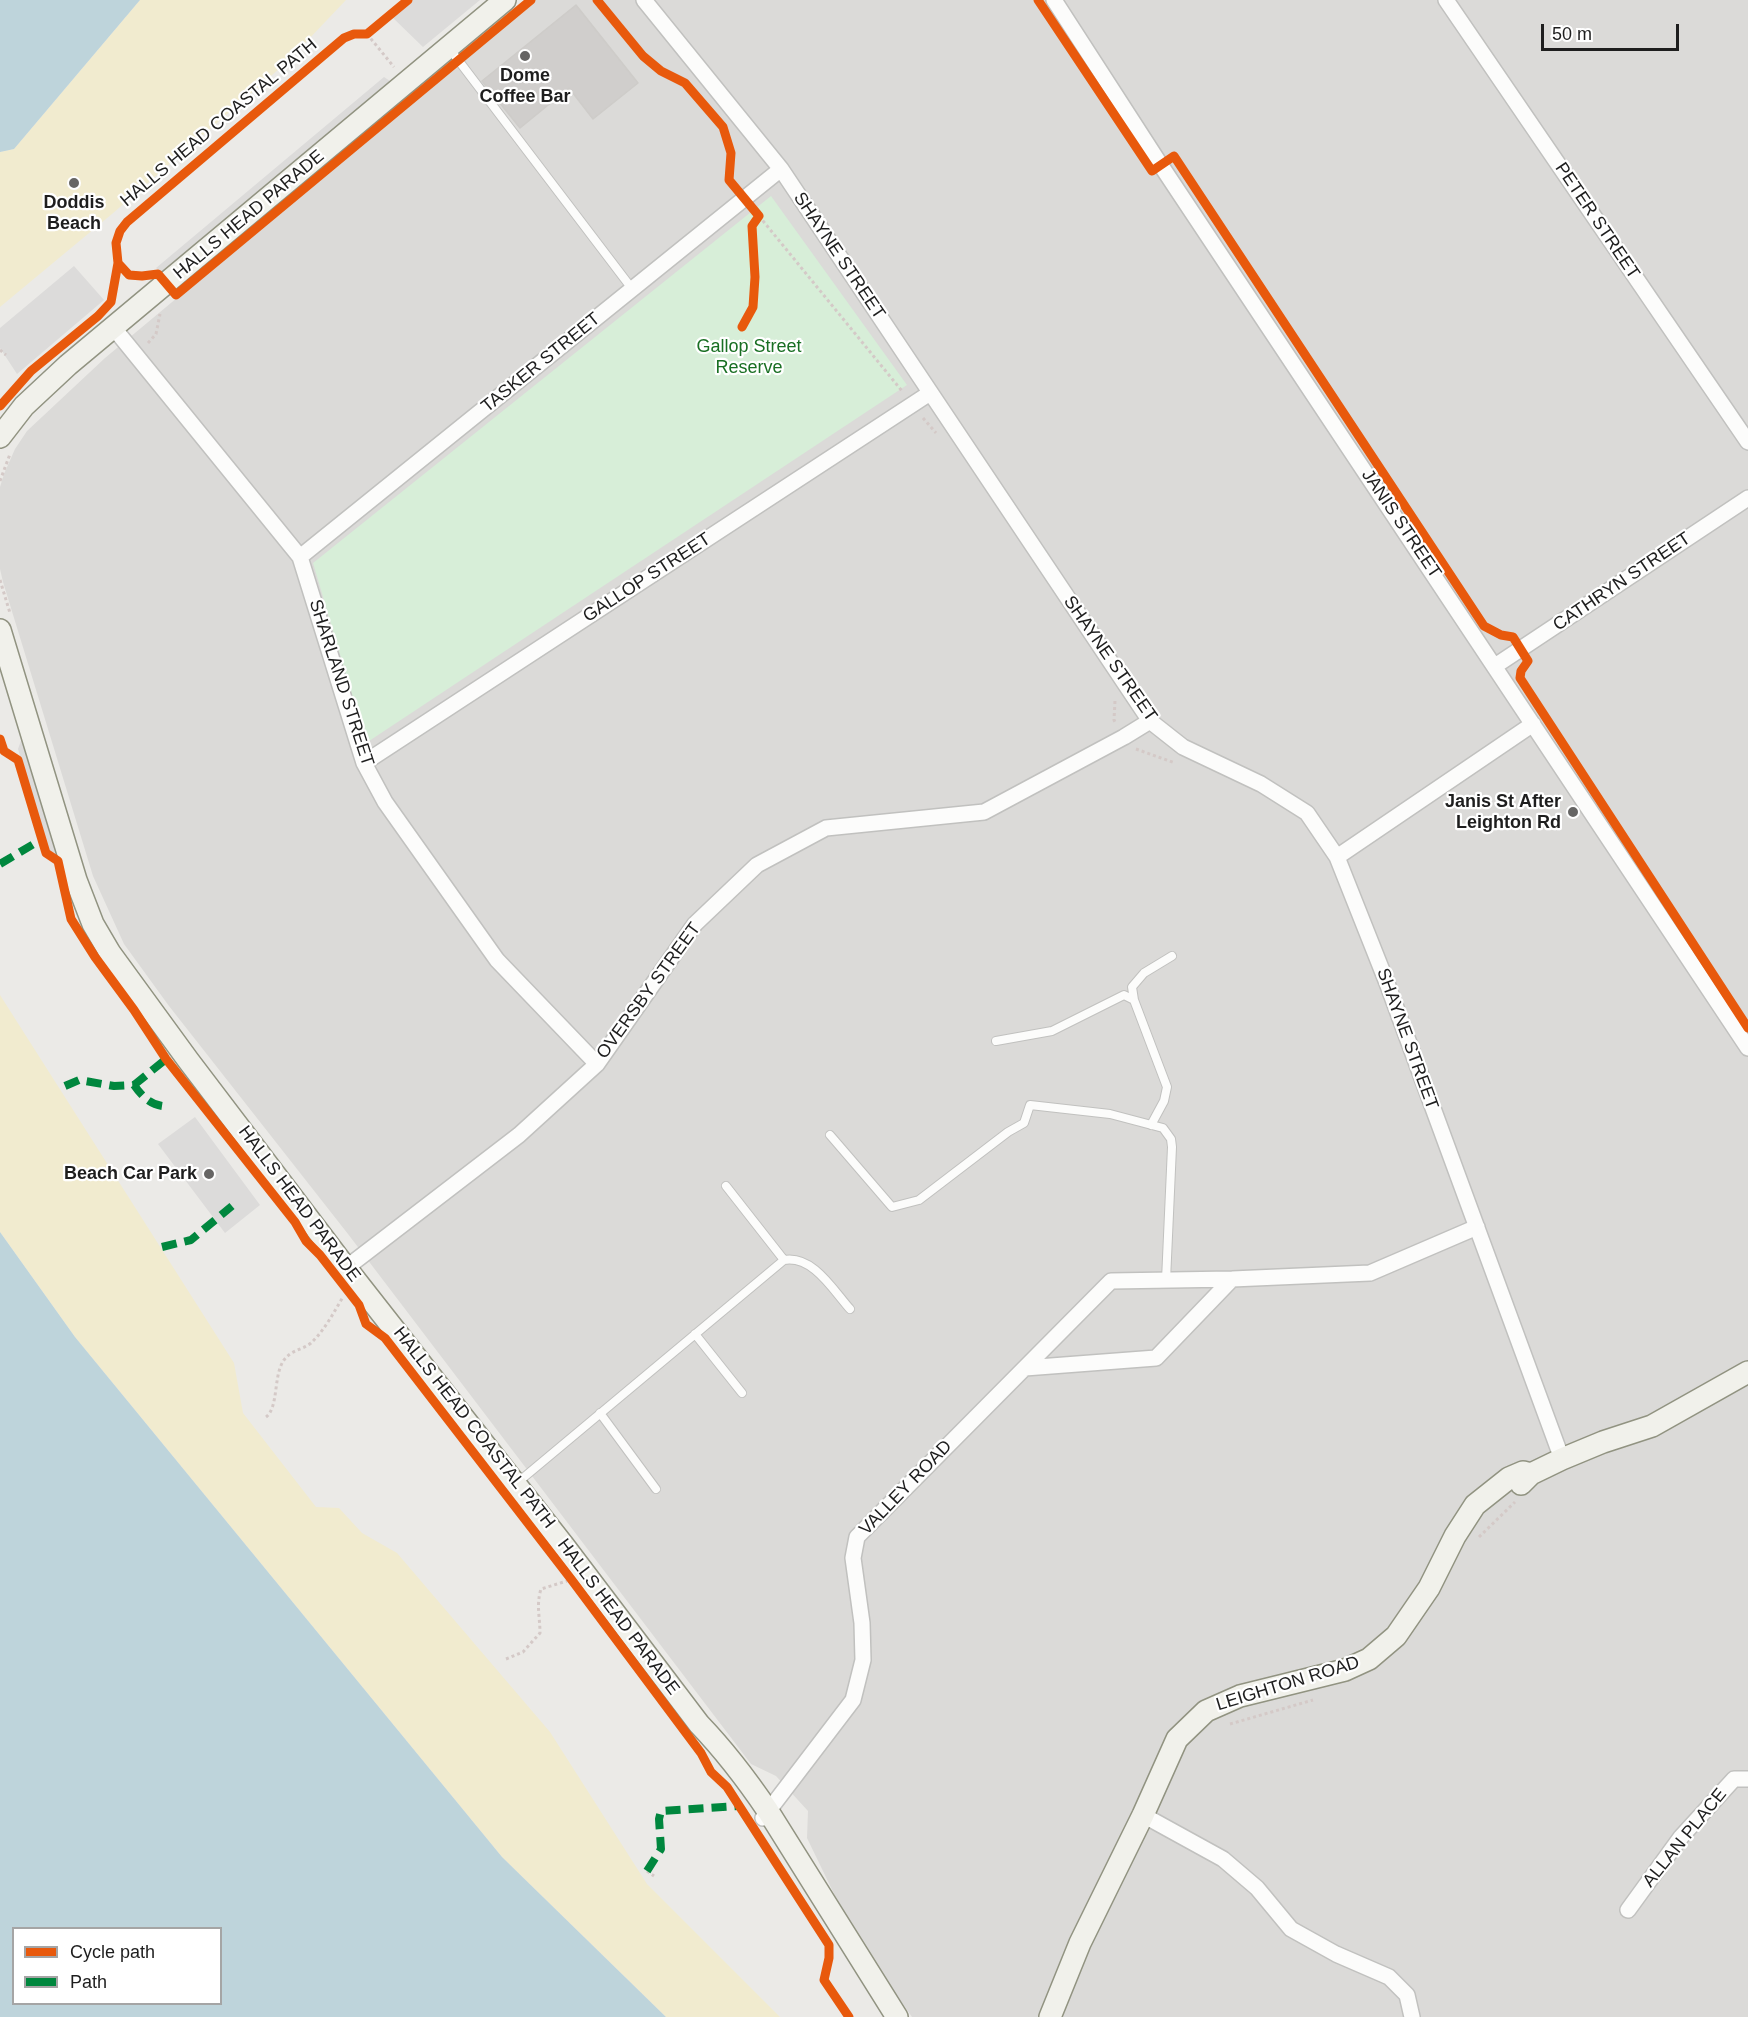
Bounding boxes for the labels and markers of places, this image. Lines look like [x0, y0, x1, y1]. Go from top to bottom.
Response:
marker: Dome Coffee Bar [518, 49, 532, 63]
place label: Dome Coffee Bar [479, 65, 571, 107]
marker: Doddis Beach [67, 176, 81, 190]
place label: Doddis Beach [44, 192, 104, 234]
place label: Janis St After Leighton Rd [1445, 791, 1561, 834]
marker: Janis St After Leighton Rd [1566, 805, 1580, 819]
place label: Beach Car Park [64, 1163, 197, 1185]
marker: Beach Car Park [202, 1167, 216, 1181]

